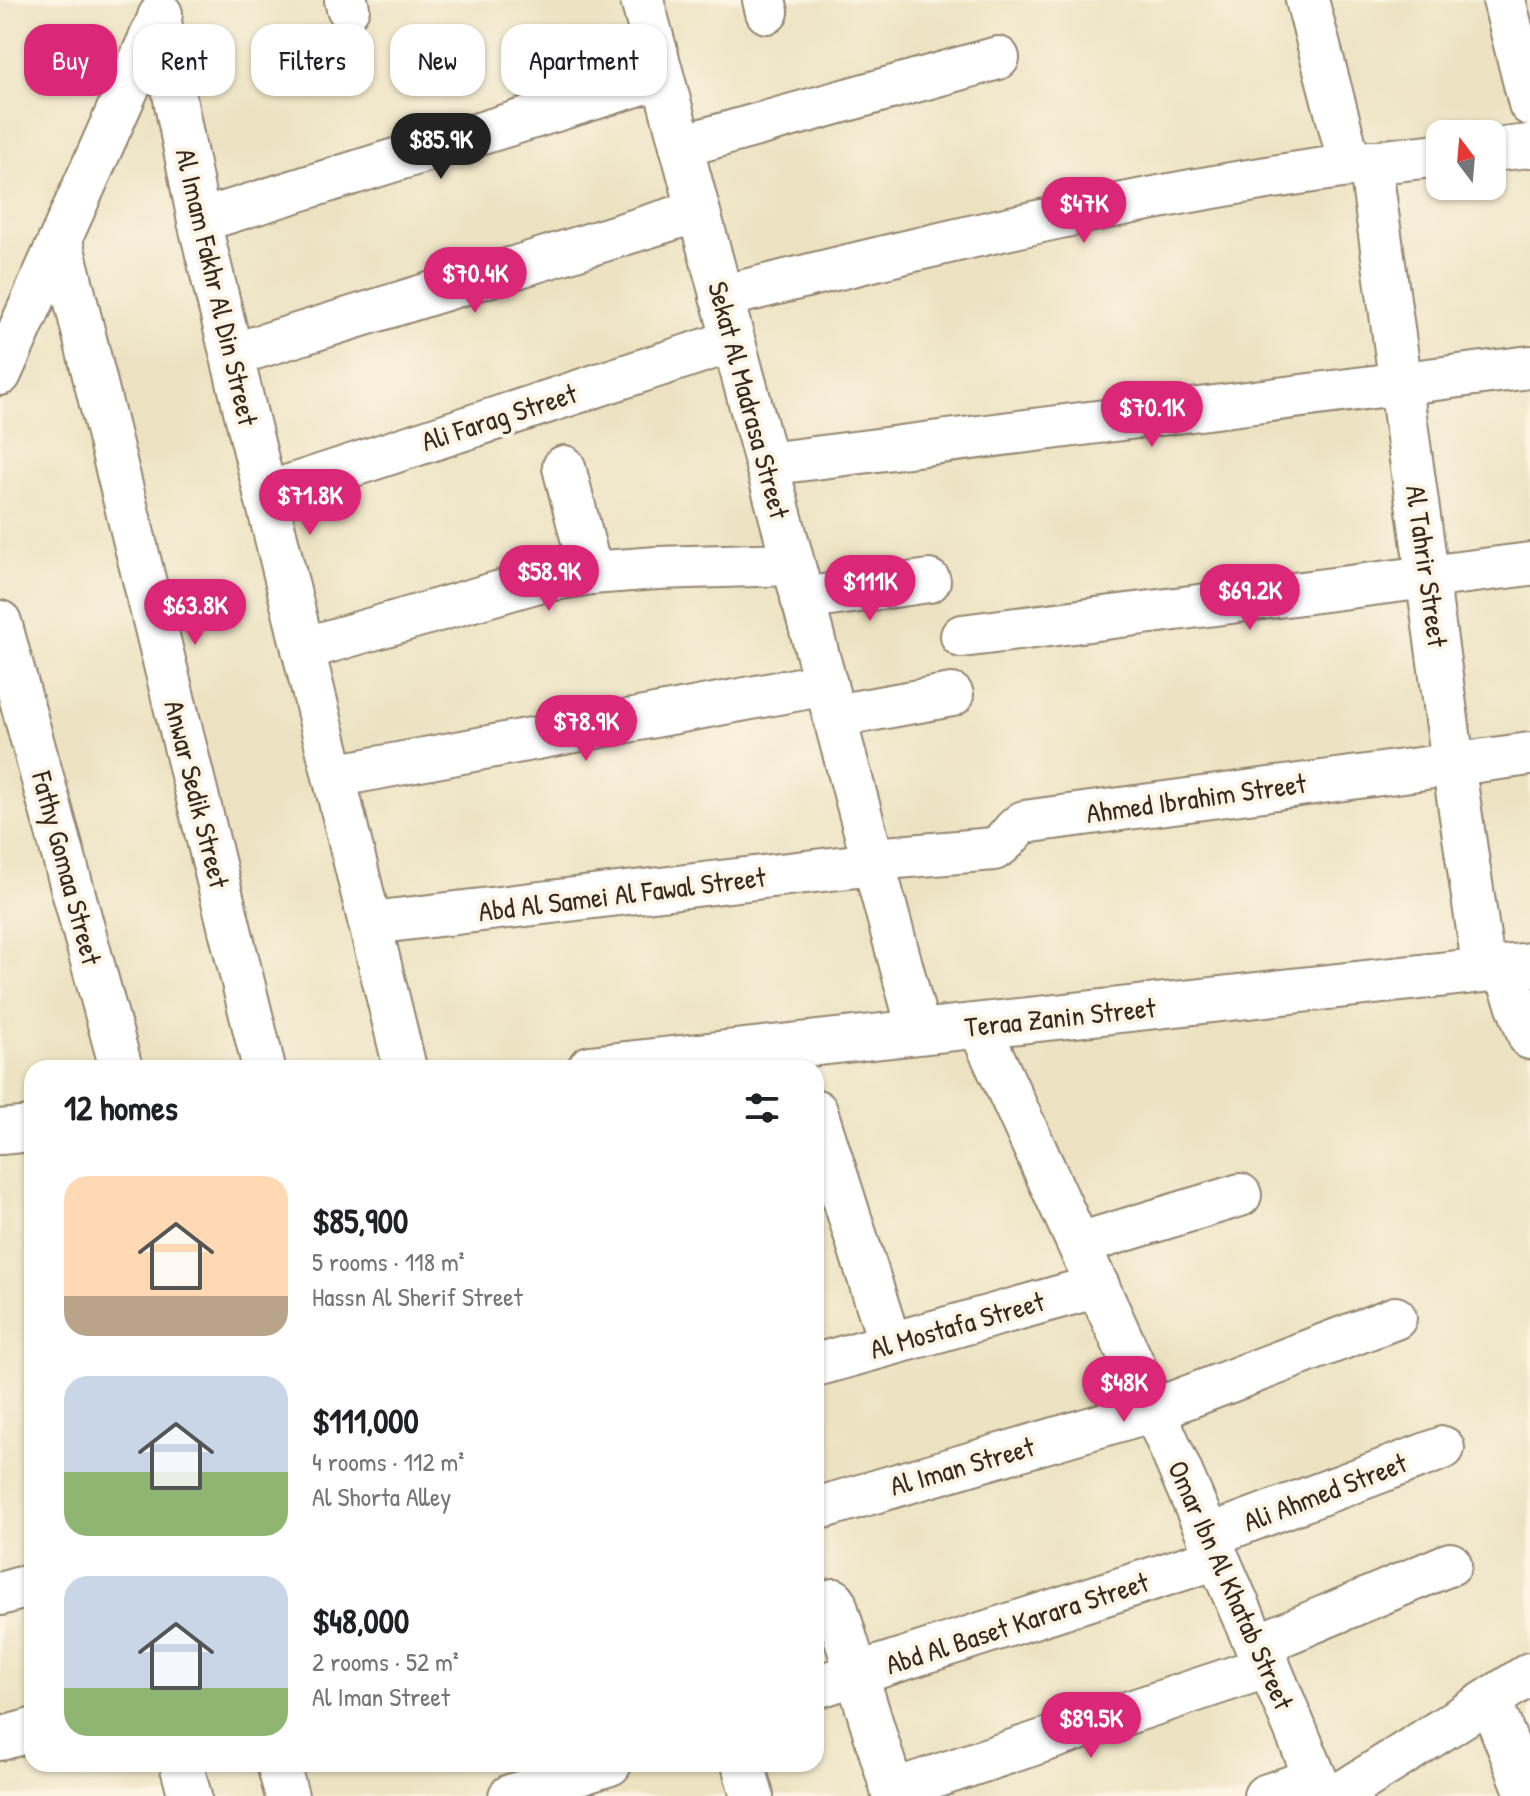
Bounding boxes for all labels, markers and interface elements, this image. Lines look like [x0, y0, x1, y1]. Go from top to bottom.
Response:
chip: Buy [24, 24, 117, 96]
chip: Rent [133, 24, 235, 96]
chip: Filters [251, 24, 374, 96]
chip: New [390, 24, 485, 96]
chip: Apartment [501, 24, 667, 96]
pin: $85.9K [376, 113, 506, 181]
north arrow [1426, 120, 1506, 200]
map controls [1426, 120, 1506, 200]
text: $85.9K [409, 121, 473, 156]
street label: Al Imam Fakhr Al Din Street [167, 145, 267, 430]
pin: $47K [1037, 177, 1131, 245]
text: $47K [1059, 185, 1109, 220]
pin: $70.4K [410, 247, 540, 315]
text: $70.4K [442, 255, 508, 290]
street label: Sekat Al Madrasa Street [699, 277, 799, 523]
street label: Ali Farag Street [416, 374, 582, 460]
pin: $70.1K [1087, 381, 1217, 449]
text: $70.1K [1119, 389, 1185, 424]
pin: $71.8K [245, 469, 375, 537]
text: $71.8K [277, 477, 343, 512]
street label: Al Tahrir Street [1397, 483, 1457, 650]
pin: $58.9K [484, 545, 614, 613]
text: $58.9K [517, 553, 581, 588]
pin: $111K [814, 555, 926, 623]
text: $111K [842, 563, 898, 598]
pin: $69.2K [1185, 564, 1315, 632]
text: $69.2K [1218, 572, 1282, 607]
pin: $63.8K [130, 579, 260, 647]
text: $63.8K [162, 587, 228, 622]
pin: $78.9K [521, 695, 651, 763]
street label: Anwar Sedik Street [155, 696, 239, 892]
text: $78.9K [553, 703, 619, 738]
street label: Ahmed Ibrahim Street [1084, 764, 1309, 832]
street label: Fathy Gomaa Street [23, 766, 111, 969]
street label: Abd Al Samei Al Fawal Street [476, 857, 768, 930]
street label: Teraa Zanin Street [963, 988, 1158, 1046]
text: 12 homes [64, 1085, 178, 1131]
icon: filters [740, 1086, 784, 1130]
text: $85,900 [312, 1198, 408, 1244]
icon: home [128, 1208, 224, 1304]
text: 5 rooms · 118 m² [312, 1244, 465, 1279]
text: Hassn Al Sherif Street [312, 1279, 523, 1314]
street label: Al Mostafa Street [865, 1282, 1049, 1368]
pin: $48K [1077, 1356, 1171, 1424]
text: $48K [1100, 1364, 1148, 1399]
text: $111,000 [312, 1398, 419, 1444]
icon: home [128, 1408, 224, 1504]
street label: Al Iman Street [885, 1427, 1039, 1505]
street label: Ali Ahmed Street [1238, 1443, 1412, 1541]
text: 4 rooms · 112 m² [312, 1444, 464, 1479]
street label: Omar Ibn Al Khatab Street [1159, 1455, 1303, 1716]
text: Al Shorta Alley [312, 1479, 451, 1514]
street label: Abd Al Baset Karara Street [881, 1562, 1154, 1683]
text: $48,000 [312, 1598, 409, 1644]
icon: home [128, 1608, 224, 1704]
text: 2 rooms · 52 m² [312, 1644, 459, 1679]
text: Al Iman Street [312, 1679, 450, 1714]
pin: $89.5K [1026, 1692, 1156, 1760]
text: $89.5K [1059, 1700, 1123, 1735]

